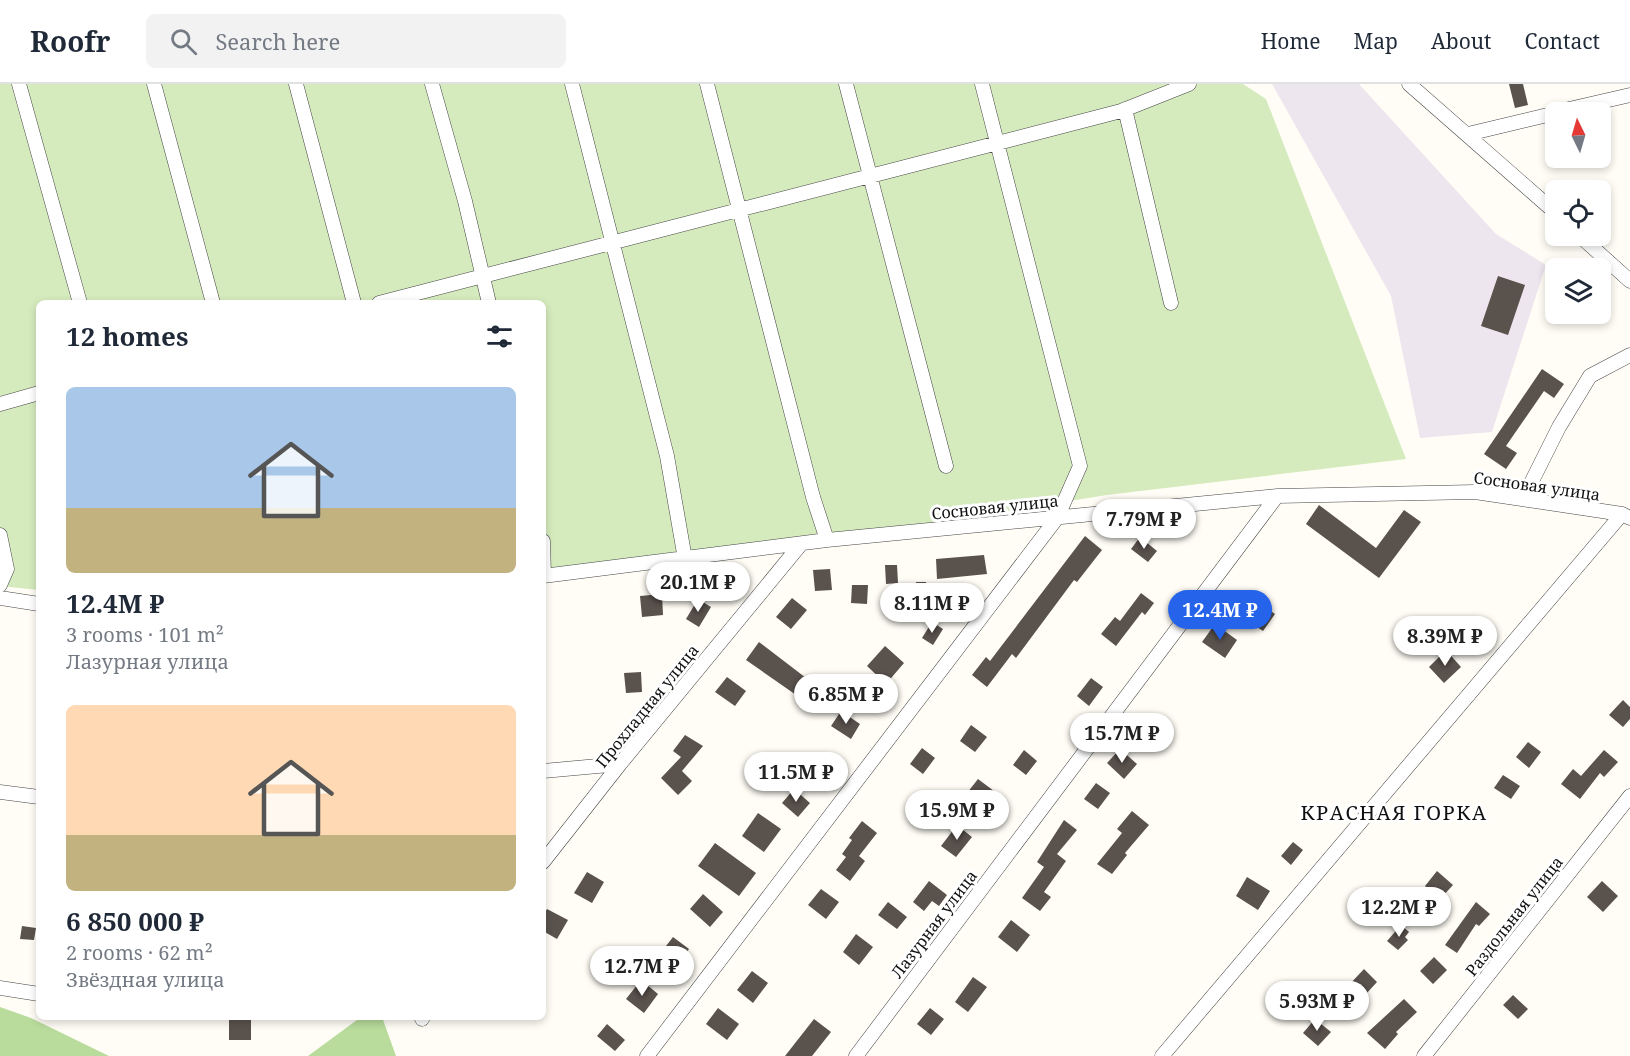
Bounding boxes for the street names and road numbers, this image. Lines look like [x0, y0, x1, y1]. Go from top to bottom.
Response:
street label: Сосновая улица [1472, 466, 1602, 506]
street label: Сосновая улица [930, 489, 1060, 525]
street label: Прохладная улица [590, 640, 704, 772]
street label: Раздольная улица [1460, 851, 1568, 981]
street label: Лазурная улица [886, 865, 982, 983]

